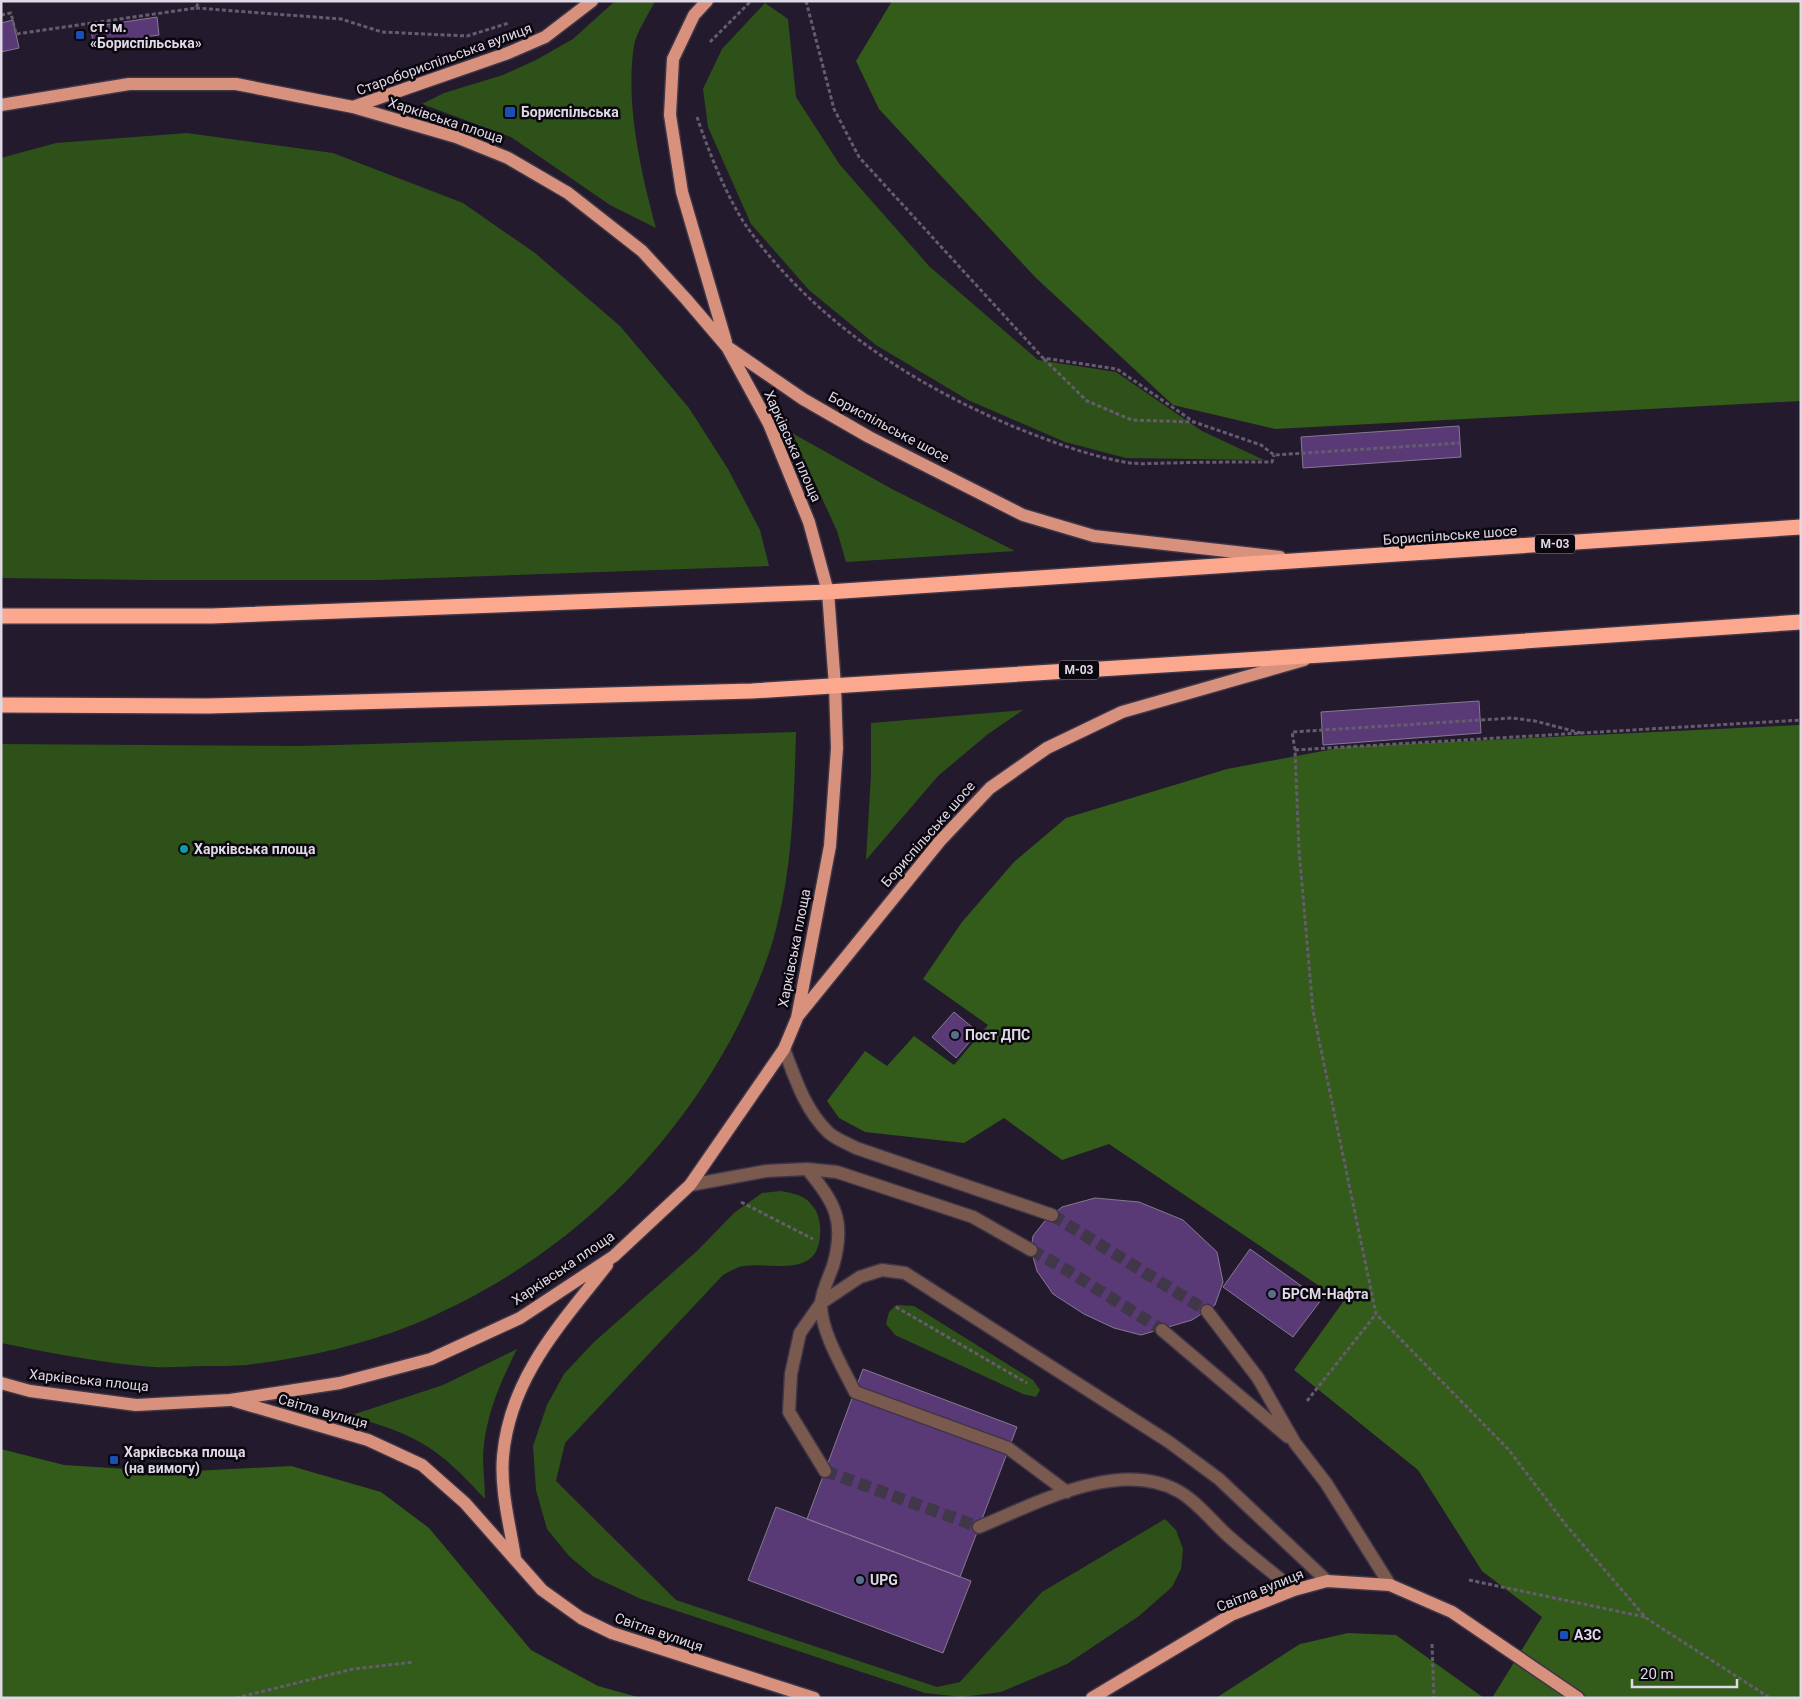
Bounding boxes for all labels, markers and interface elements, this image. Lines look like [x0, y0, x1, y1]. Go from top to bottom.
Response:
place label: ст. м. «Бориспільська» [90, 19, 202, 51]
street label: Старобориспільська вулиця [354, 20, 534, 98]
marker: ст. м. «Бориспільська» [74, 29, 86, 41]
street label: Харківська площа [386, 94, 506, 146]
place label: Бориспільська [521, 104, 619, 120]
marker: Бориспільська [503, 105, 517, 119]
street label: Харківська площа [761, 388, 825, 504]
street label: Бориспільське шосе [826, 388, 952, 466]
street label: Бориспільське шосе [1382, 522, 1518, 548]
road number: М-03 [1535, 534, 1575, 554]
road number: М-03 [1059, 660, 1099, 680]
street label: Бориспільське шосе [878, 778, 978, 890]
place label: Харківська площа [194, 841, 316, 857]
marker: Харківська площа [178, 843, 190, 855]
street label: Харківська площа [775, 887, 813, 1009]
place label: Пост ДПС [965, 1027, 1030, 1043]
marker: Пост ДПС [949, 1029, 961, 1041]
street label: Харківська площа [509, 1228, 617, 1308]
place label: БРСМ-Нафта [1282, 1286, 1369, 1302]
marker: БРСМ-Нафта [1266, 1288, 1278, 1300]
street label: Харківська площа [28, 1366, 150, 1394]
street label: Світла вулиця [276, 1391, 370, 1431]
place label: Харківська площа (на вимогу) [124, 1444, 246, 1477]
marker: Харківська площа (на вимогу) [108, 1454, 120, 1466]
street label: Світла вулиця [1214, 1565, 1306, 1615]
place label: UPG [870, 1572, 898, 1588]
marker: UPG [854, 1574, 866, 1586]
street label: Світла вулиця [613, 1609, 705, 1655]
place label: АЗС [1574, 1627, 1601, 1643]
marker: АЗС [1558, 1629, 1570, 1641]
scale bar [1632, 1656, 1737, 1688]
text: 20 m [1640, 1665, 1674, 1683]

